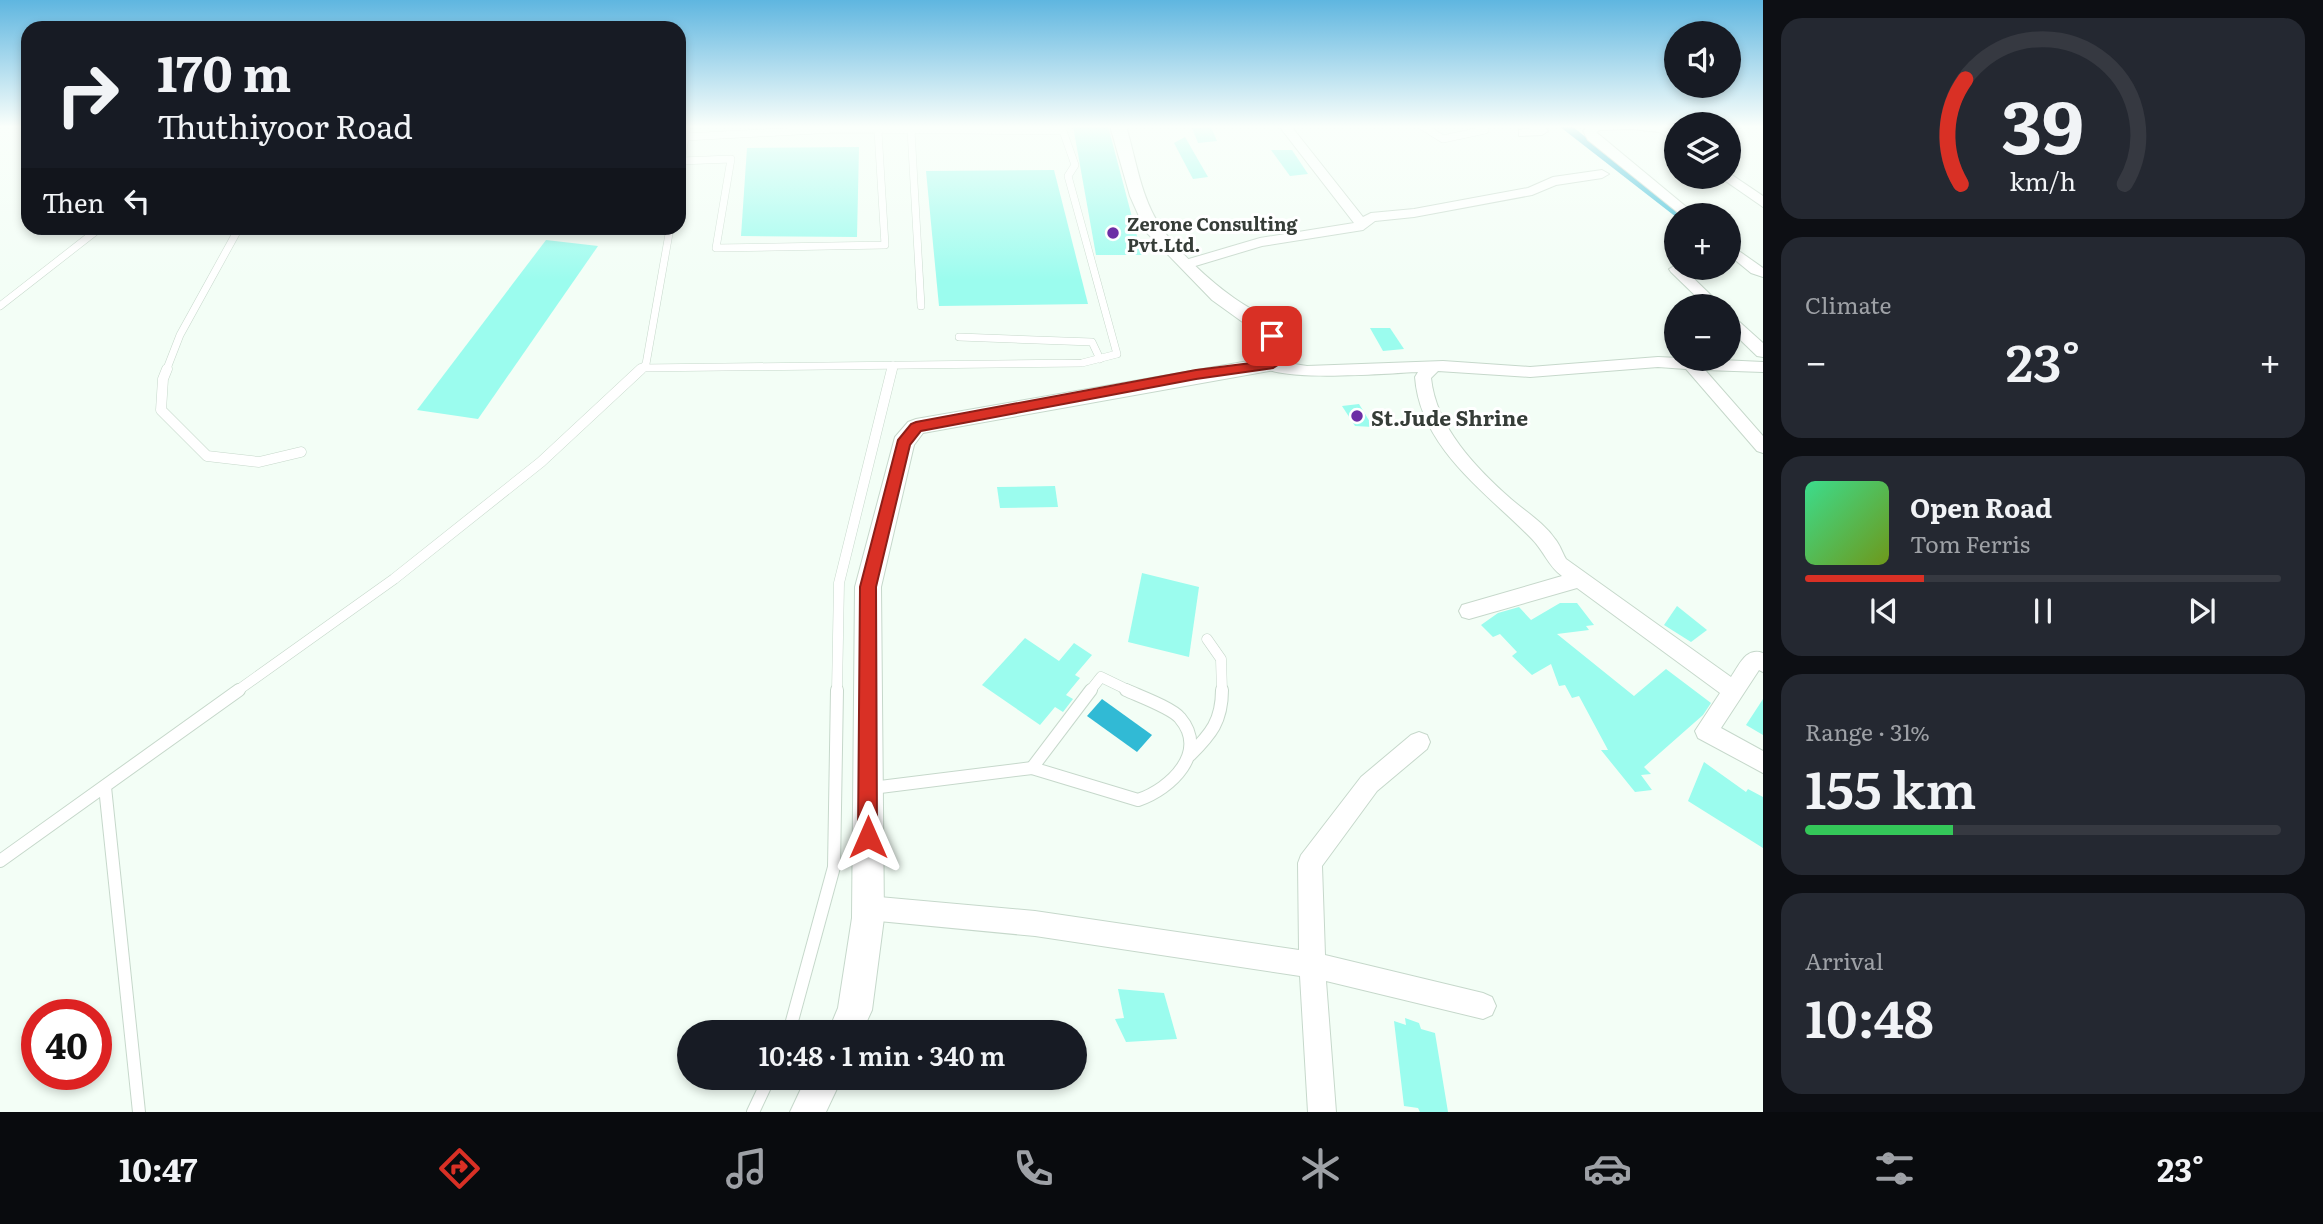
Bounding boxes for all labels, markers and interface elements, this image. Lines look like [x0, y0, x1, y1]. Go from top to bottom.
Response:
map controls [1664, 21, 1741, 371]
button: sound [1664, 21, 1741, 98]
text: 170 m [157, 34, 291, 107]
icon: right [42, 49, 133, 140]
text: 39 [2002, 69, 2084, 177]
text: Thuthiyoor Road [157, 101, 413, 149]
button: layers [1664, 112, 1741, 189]
text: km/h [2010, 162, 2076, 199]
text: Then [42, 182, 104, 221]
icon: left [118, 182, 156, 220]
button: + [1664, 203, 1741, 280]
place label: Zerone Consulting Pvt.Ltd. [1127, 210, 1298, 258]
marker: Zerone Consulting Pvt.Ltd. [1105, 225, 1121, 241]
text: Climate [1805, 287, 1891, 321]
button: − [1664, 294, 1741, 371]
pin [1242, 306, 1302, 366]
icon: arrive [1253, 317, 1291, 355]
text: 23° [2006, 321, 2080, 398]
text: − [1805, 331, 1827, 388]
text: + [2259, 331, 2281, 388]
place label: St.Jude Shrine [1371, 401, 1528, 432]
marker: St.Jude Shrine [1349, 408, 1365, 424]
text: Open Road [1910, 487, 2052, 526]
text: Tom Ferris [1910, 526, 2030, 560]
icon: previous [1865, 592, 1903, 630]
icon: pause [2024, 592, 2062, 630]
icon: next [2183, 592, 2221, 630]
text: Range · 31% [1805, 714, 1930, 748]
text: 155 km [1805, 748, 1976, 825]
position arrow [831, 800, 905, 874]
text: Arrival [1805, 943, 1884, 977]
text: 10:48 [1805, 977, 1934, 1054]
speed limit sign: 40 [21, 999, 112, 1090]
text: 10:48 · 1 min · 340 m [759, 1035, 1005, 1074]
text: 10:47 [119, 1144, 197, 1192]
icon: directions [435, 1144, 484, 1193]
icon: music [722, 1144, 771, 1193]
icon: phone [1009, 1144, 1058, 1193]
icon: climate [1296, 1144, 1345, 1193]
icon: car [1583, 1144, 1632, 1193]
icon: filters [1870, 1144, 1919, 1193]
text: 23° [2157, 1144, 2204, 1192]

